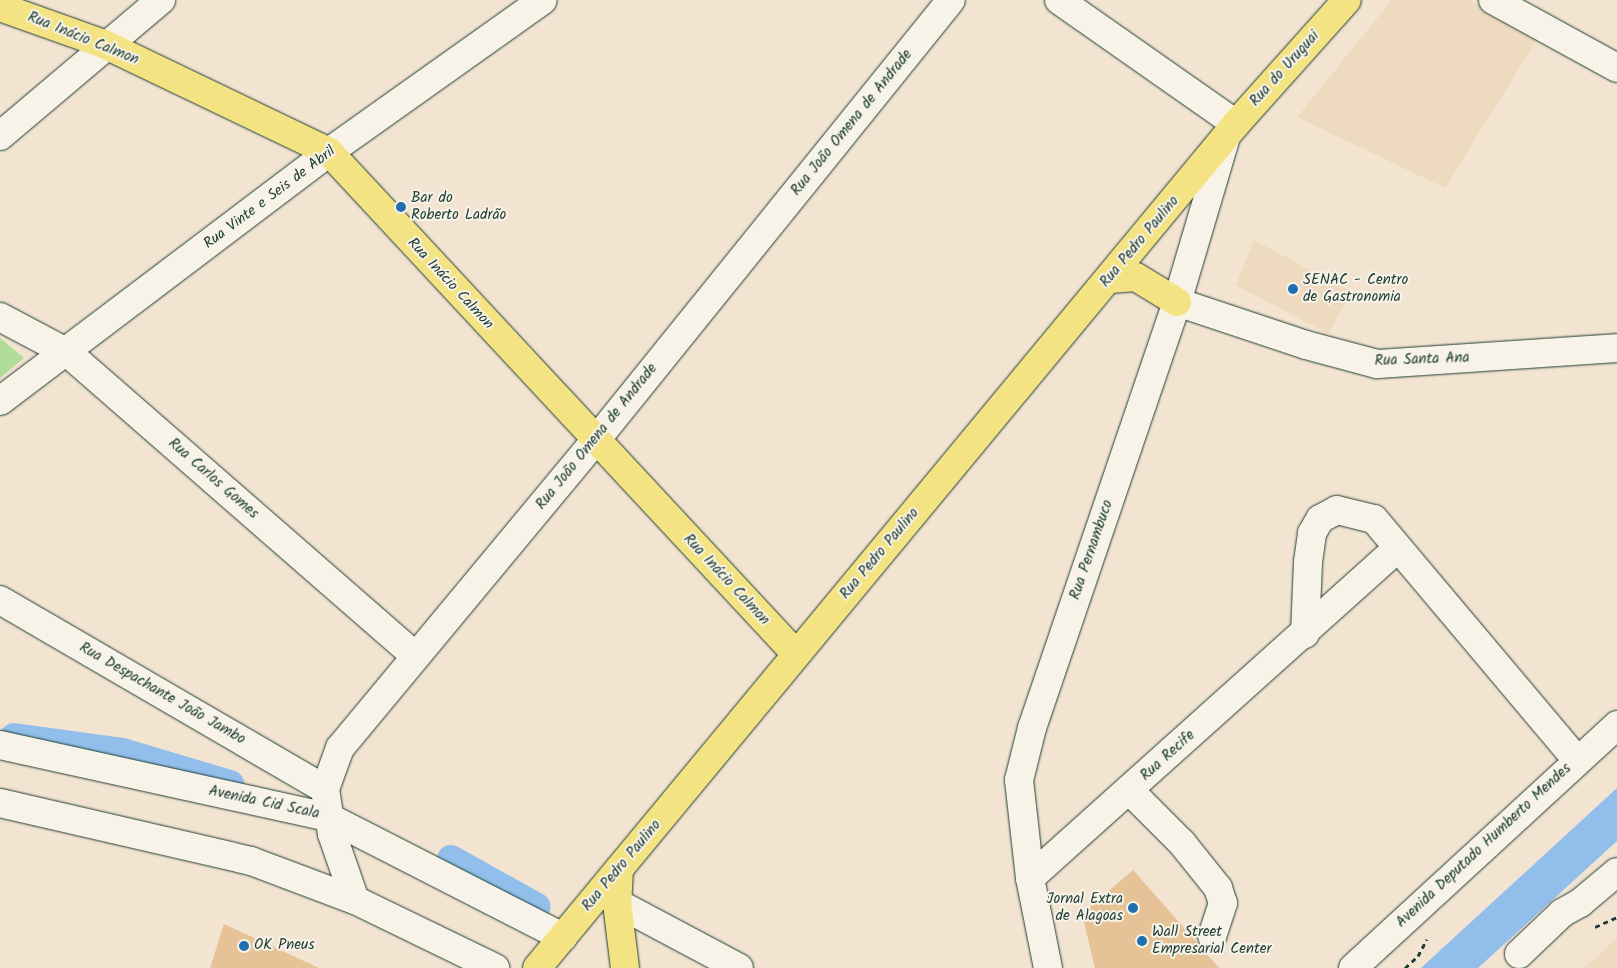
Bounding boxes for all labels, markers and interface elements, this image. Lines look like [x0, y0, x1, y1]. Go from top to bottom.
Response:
street label: Rua Inácio Calmon [25, 9, 141, 69]
street label: Rua do Uruguai [1246, 28, 1324, 110]
street label: Rua João Omena de Andrade [788, 46, 916, 200]
street label: Rua Vinte e Seis de Abril [201, 143, 339, 253]
place label: Bar do Roberto Ladrão [411, 189, 506, 224]
street label: Rua Pedro Paulino [1097, 193, 1183, 291]
marker: Bar do Roberto Ladrão [395, 201, 407, 213]
street label: Rua Inácio Calmon [403, 235, 497, 333]
place label: SENAC - Centro de Gastronomia [1303, 271, 1408, 306]
marker: SENAC - Centro de Gastronomia [1287, 283, 1299, 295]
street label: Rua Santa Ana [1374, 349, 1470, 371]
street label: Rua João Omena de Andrade [533, 360, 661, 514]
street label: Rua Carlos Gomes [164, 435, 262, 523]
street label: Rua Pernambuco [1066, 498, 1118, 602]
street label: Rua Pedro Paulino [837, 505, 923, 603]
street label: Rua Inácio Calmon [679, 531, 773, 629]
street label: Rua Despachante João Jambo [76, 639, 248, 749]
street label: Rua Recife [1137, 727, 1199, 785]
street label: Avenida Deputado Humberto Mendes [1393, 760, 1575, 932]
street label: Avenida Cid Scala [207, 782, 321, 824]
street label: Rua Pedro Paulino [579, 817, 665, 915]
place label: Jornal Extra de Alagoas [1047, 890, 1123, 925]
marker: Jornal Extra de Alagoas [1127, 902, 1139, 914]
place label: Wall Street Empresarial Center [1152, 923, 1272, 958]
marker: Wall Street Empresarial Center [1136, 935, 1148, 947]
place label: OK Pneus [254, 937, 315, 955]
marker: OK Pneus [238, 940, 250, 952]

